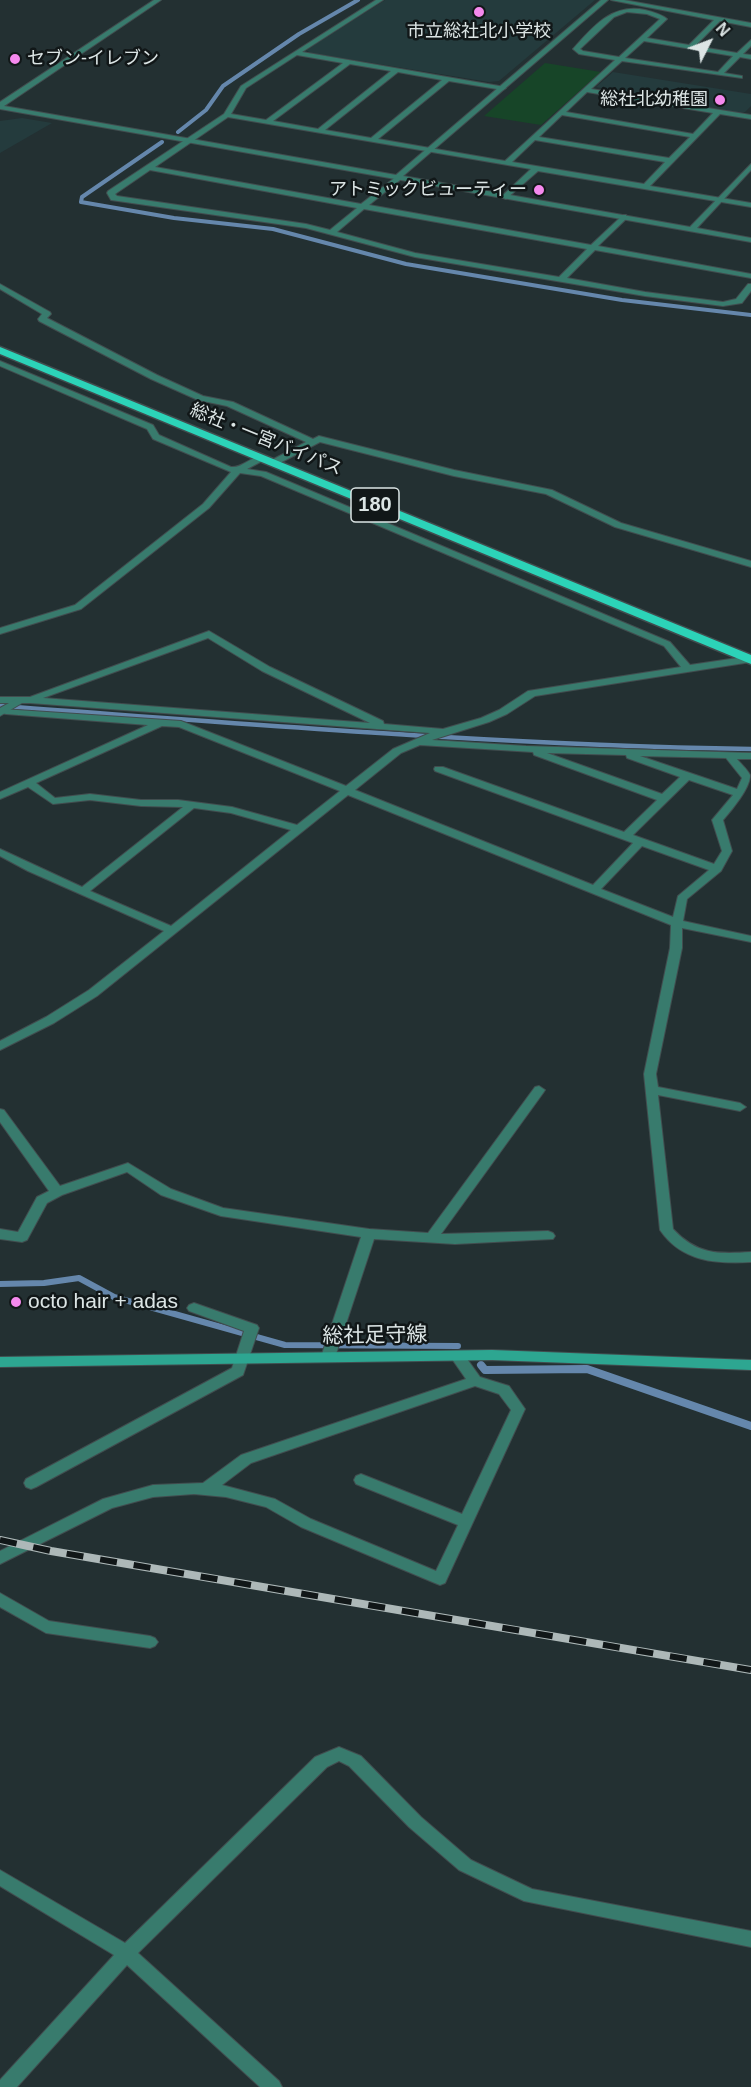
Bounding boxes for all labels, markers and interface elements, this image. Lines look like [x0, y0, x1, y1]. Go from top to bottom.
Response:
marker: 市立総社北小学校 [472, 5, 486, 19]
north arrow [679, 12, 739, 72]
text: N [713, 20, 733, 40]
place label: 市立総社北小学校 [407, 21, 551, 43]
place label: セブン-イレブン [27, 48, 159, 70]
marker: セブン-イレブン [8, 52, 22, 66]
place label: 総社北幼稚園 [600, 89, 708, 111]
marker: 総社北幼稚園 [713, 93, 727, 107]
place label: アトミックビューティー [329, 179, 527, 201]
marker: アトミックビューティー [532, 183, 546, 197]
street label: 総社・一宮バイパス [187, 400, 345, 480]
road number: 180 [351, 488, 399, 522]
place label: octo hair + adas [28, 1289, 178, 1315]
marker: octo hair + adas [9, 1295, 23, 1309]
street label: 総社足守線 [322, 1322, 428, 1350]

